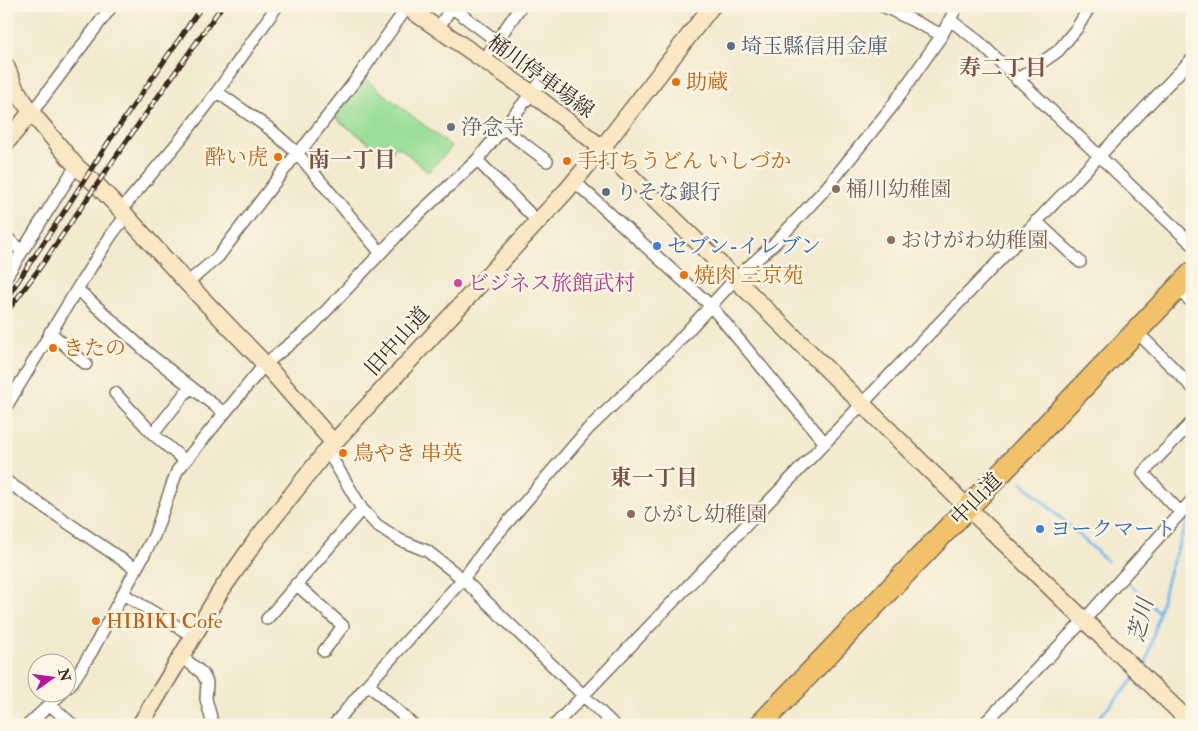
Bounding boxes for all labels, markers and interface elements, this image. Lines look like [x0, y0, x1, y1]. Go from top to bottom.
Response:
street label: 桶川停車場線 [482, 28, 600, 124]
place label: 埼玉縣信用金庫 [741, 33, 888, 60]
marker: 埼玉縣信用金庫 [725, 40, 737, 52]
district label: 寿二丁目 [959, 54, 1047, 82]
place label: 助蔵 [686, 69, 728, 96]
marker: 助蔵 [670, 76, 682, 88]
place label: 浄念寺 [461, 114, 524, 141]
marker: 浄念寺 [445, 121, 457, 133]
place label: 酔い虎 [205, 144, 268, 171]
district label: 南一丁目 [308, 146, 396, 174]
place label: 手打ちうどん いしづか [577, 148, 791, 175]
marker: 酔い虎 [272, 151, 284, 163]
marker: 手打ちうどん いしづか [561, 155, 573, 167]
place label: 桶川幼稚園 [846, 176, 951, 203]
place label: りそな銀行 [616, 179, 721, 206]
marker: 桶川幼稚園 [830, 183, 842, 195]
marker: りそな銀行 [600, 186, 612, 198]
place label: おけがわ幼稚園 [901, 227, 1048, 254]
place label: セブン-イレブン [667, 233, 821, 260]
marker: おけがわ幼稚園 [885, 234, 897, 246]
marker: セブン-イレブン [651, 240, 663, 252]
place label: 焼肉 三京苑 [694, 262, 803, 289]
marker: 焼肉 三京苑 [678, 269, 690, 281]
place label: ビジネス旅館武村 [468, 270, 635, 297]
marker: ビジネス旅館武村 [452, 277, 464, 289]
street label: 旧中山道 [359, 301, 436, 382]
place label: きたの [63, 335, 126, 362]
marker: きたの [47, 342, 59, 354]
place label: 鳥やき 串英 [353, 440, 462, 467]
marker: 鳥やき 串英 [337, 447, 349, 459]
district label: 東一丁目 [610, 464, 698, 492]
street label: 中山道 [945, 467, 1008, 531]
place label: ひがし幼稚園 [641, 501, 767, 528]
marker: ひがし幼稚園 [625, 508, 637, 520]
place label: ヨークマート [1050, 516, 1176, 543]
marker: ヨークマート [1034, 523, 1046, 535]
water label: 芝川 [1122, 594, 1160, 645]
place label: HIBIKI Cofe [106, 608, 223, 635]
marker: HIBIKI Cofe [90, 615, 102, 627]
north arrow [28, 654, 78, 704]
text: N [54, 666, 74, 684]

